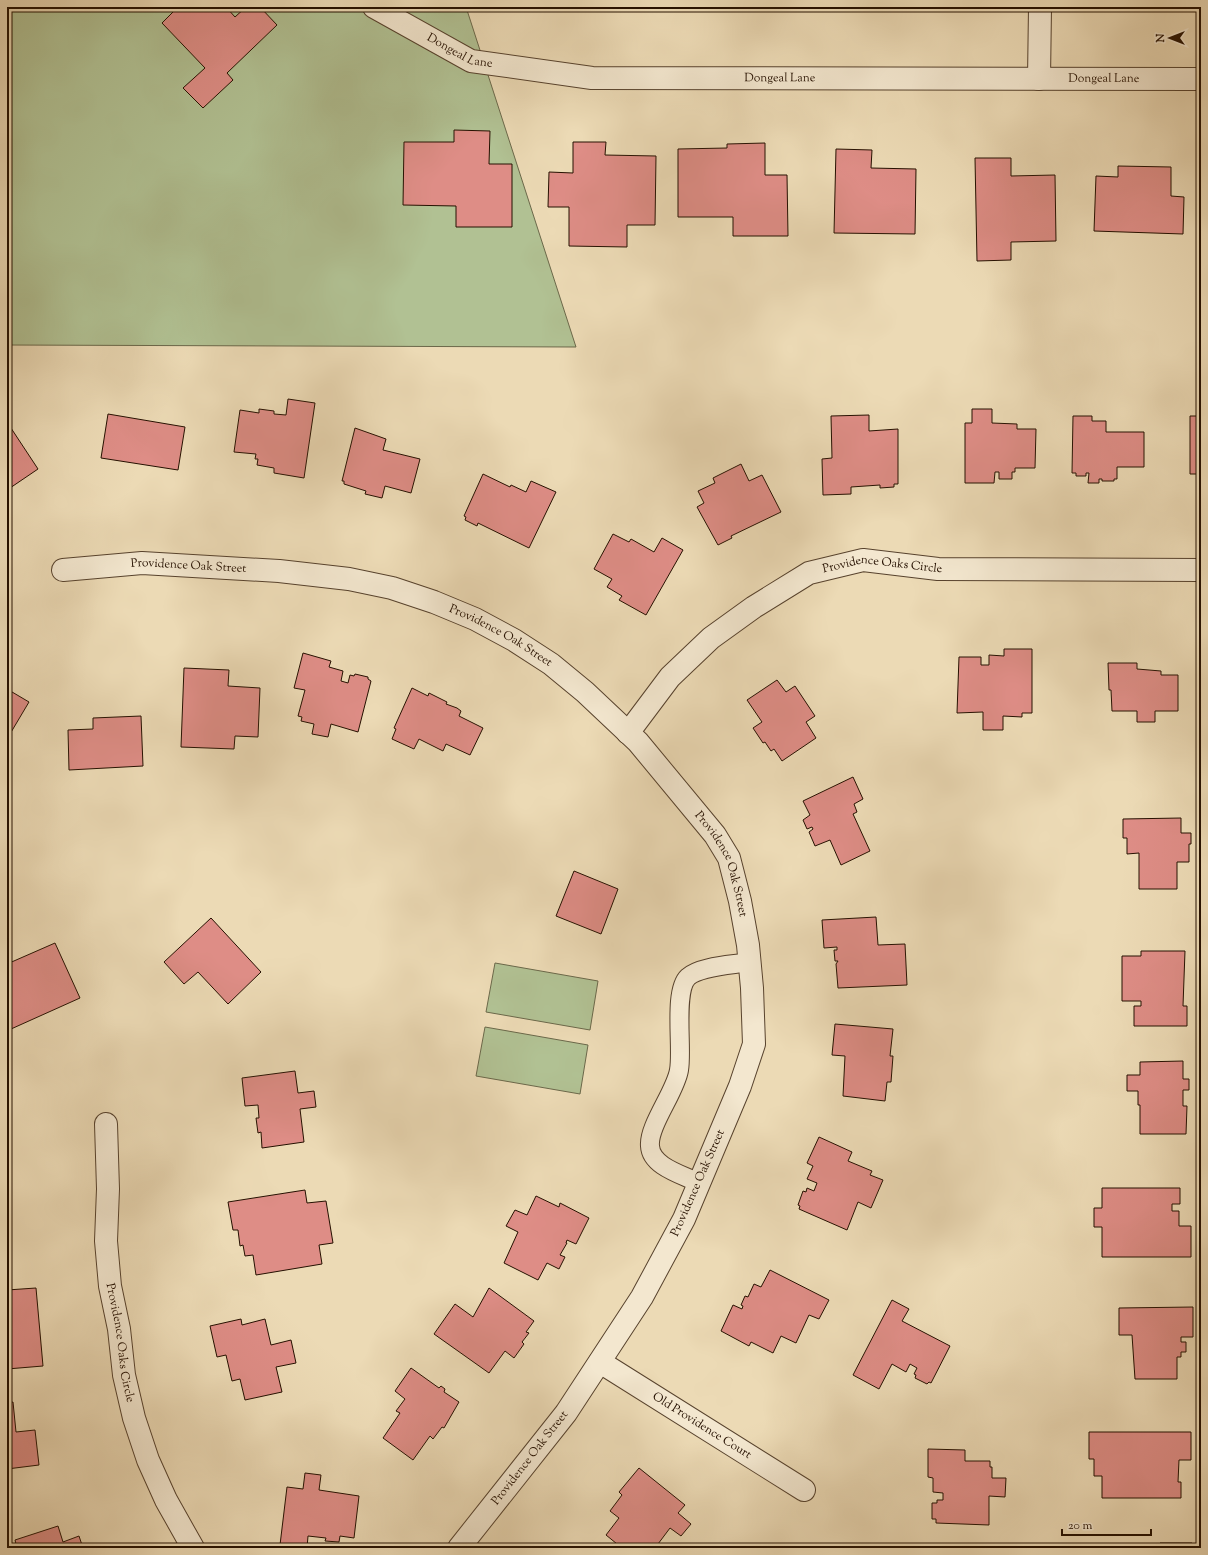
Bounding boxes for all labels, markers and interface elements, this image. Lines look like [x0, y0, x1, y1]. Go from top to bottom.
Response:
north arrow [1150, 18, 1190, 58]
street label: Dongeal Lane [423, 29, 494, 73]
text: N [1153, 33, 1169, 43]
street label: Dongeal Lane [744, 69, 816, 87]
street label: Dongeal Lane [1068, 70, 1140, 88]
street label: Providence Oaks Circle [821, 551, 943, 578]
street label: Providence Oak Street [130, 554, 247, 578]
street label: Providence Oak Street [446, 600, 556, 671]
street label: Providence Oak Street [690, 807, 752, 918]
street label: Providence Oak Street [666, 1127, 730, 1239]
street label: Providence Oaks Circle [101, 1281, 139, 1405]
street label: Old Providence Court [649, 1388, 755, 1464]
street label: Providence Oak Street [487, 1407, 573, 1509]
scale bar [1062, 1511, 1151, 1537]
text: 20 m [1068, 1517, 1093, 1535]

